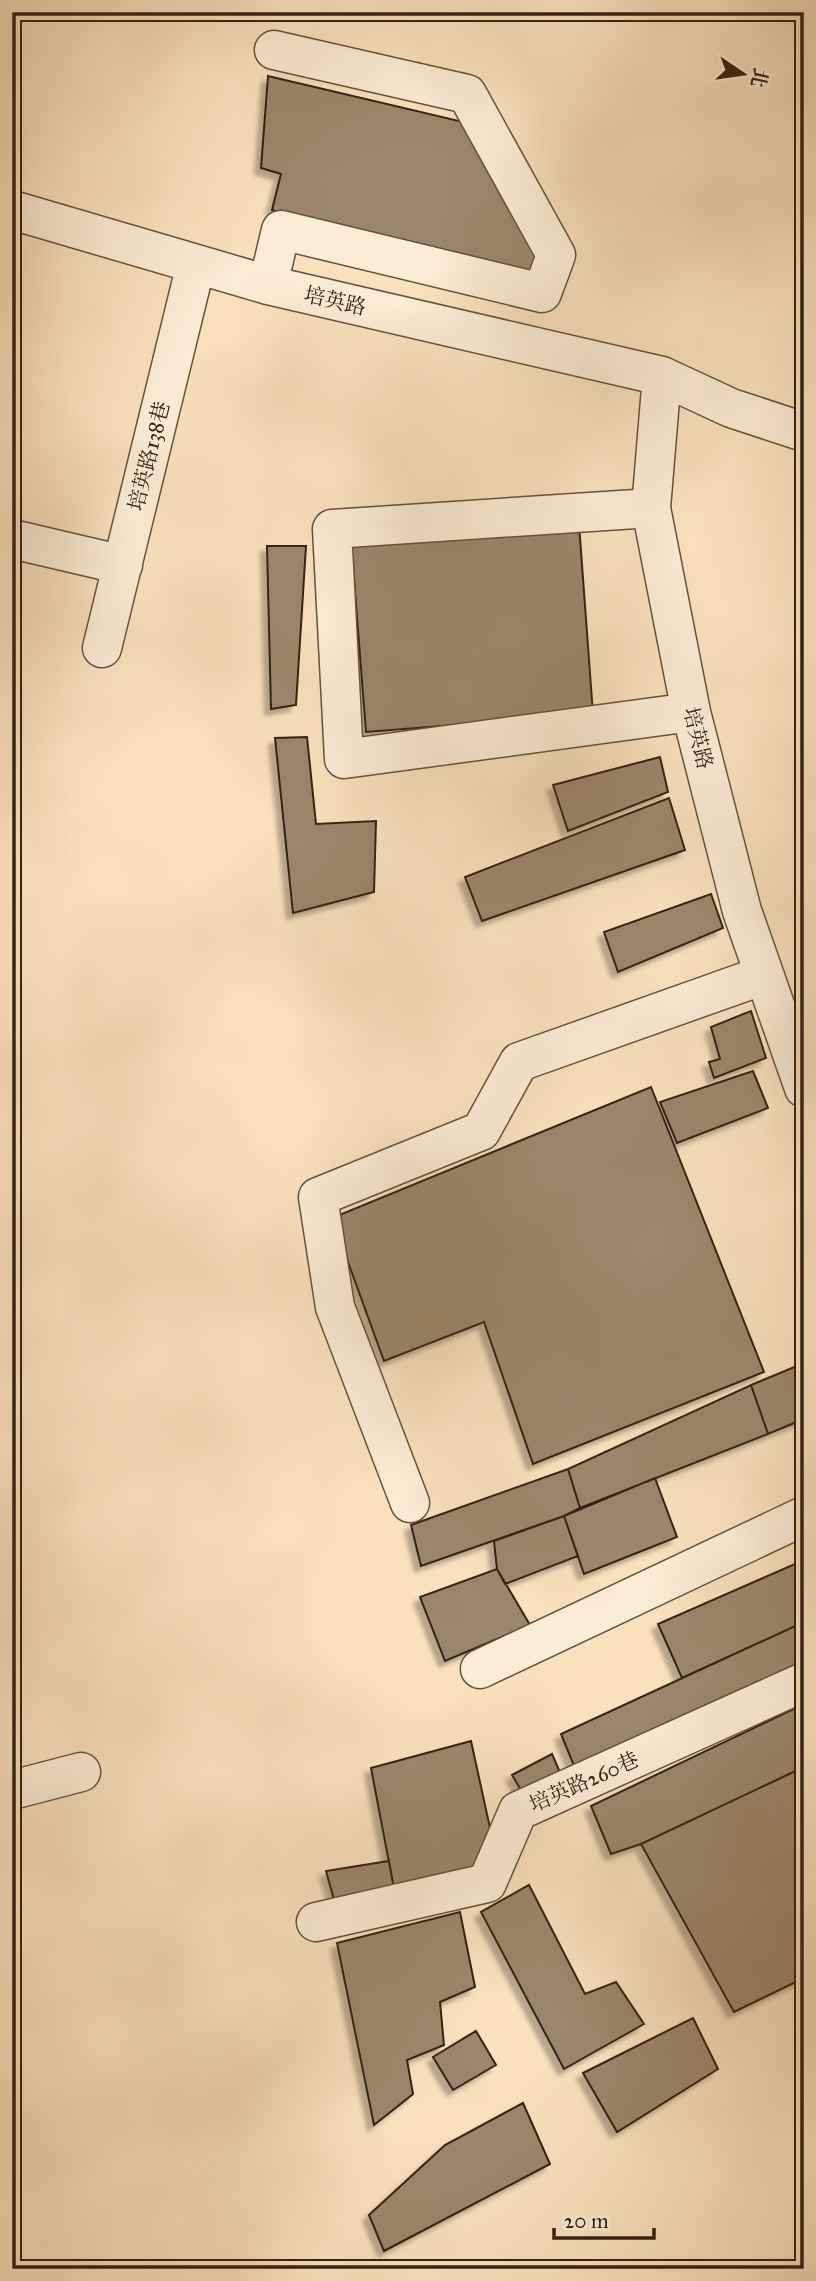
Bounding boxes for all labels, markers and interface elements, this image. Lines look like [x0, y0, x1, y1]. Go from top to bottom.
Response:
north arrow [708, 38, 778, 108]
text: 北 [746, 66, 772, 90]
street label: 培英路 [301, 281, 369, 321]
street label: 培英路138巷 [123, 399, 175, 513]
street label: 培英路 [678, 704, 718, 772]
street label: 培英路260巷 [525, 1746, 643, 1818]
scale bar [554, 2197, 653, 2241]
text: 20 m [564, 2208, 609, 2234]

